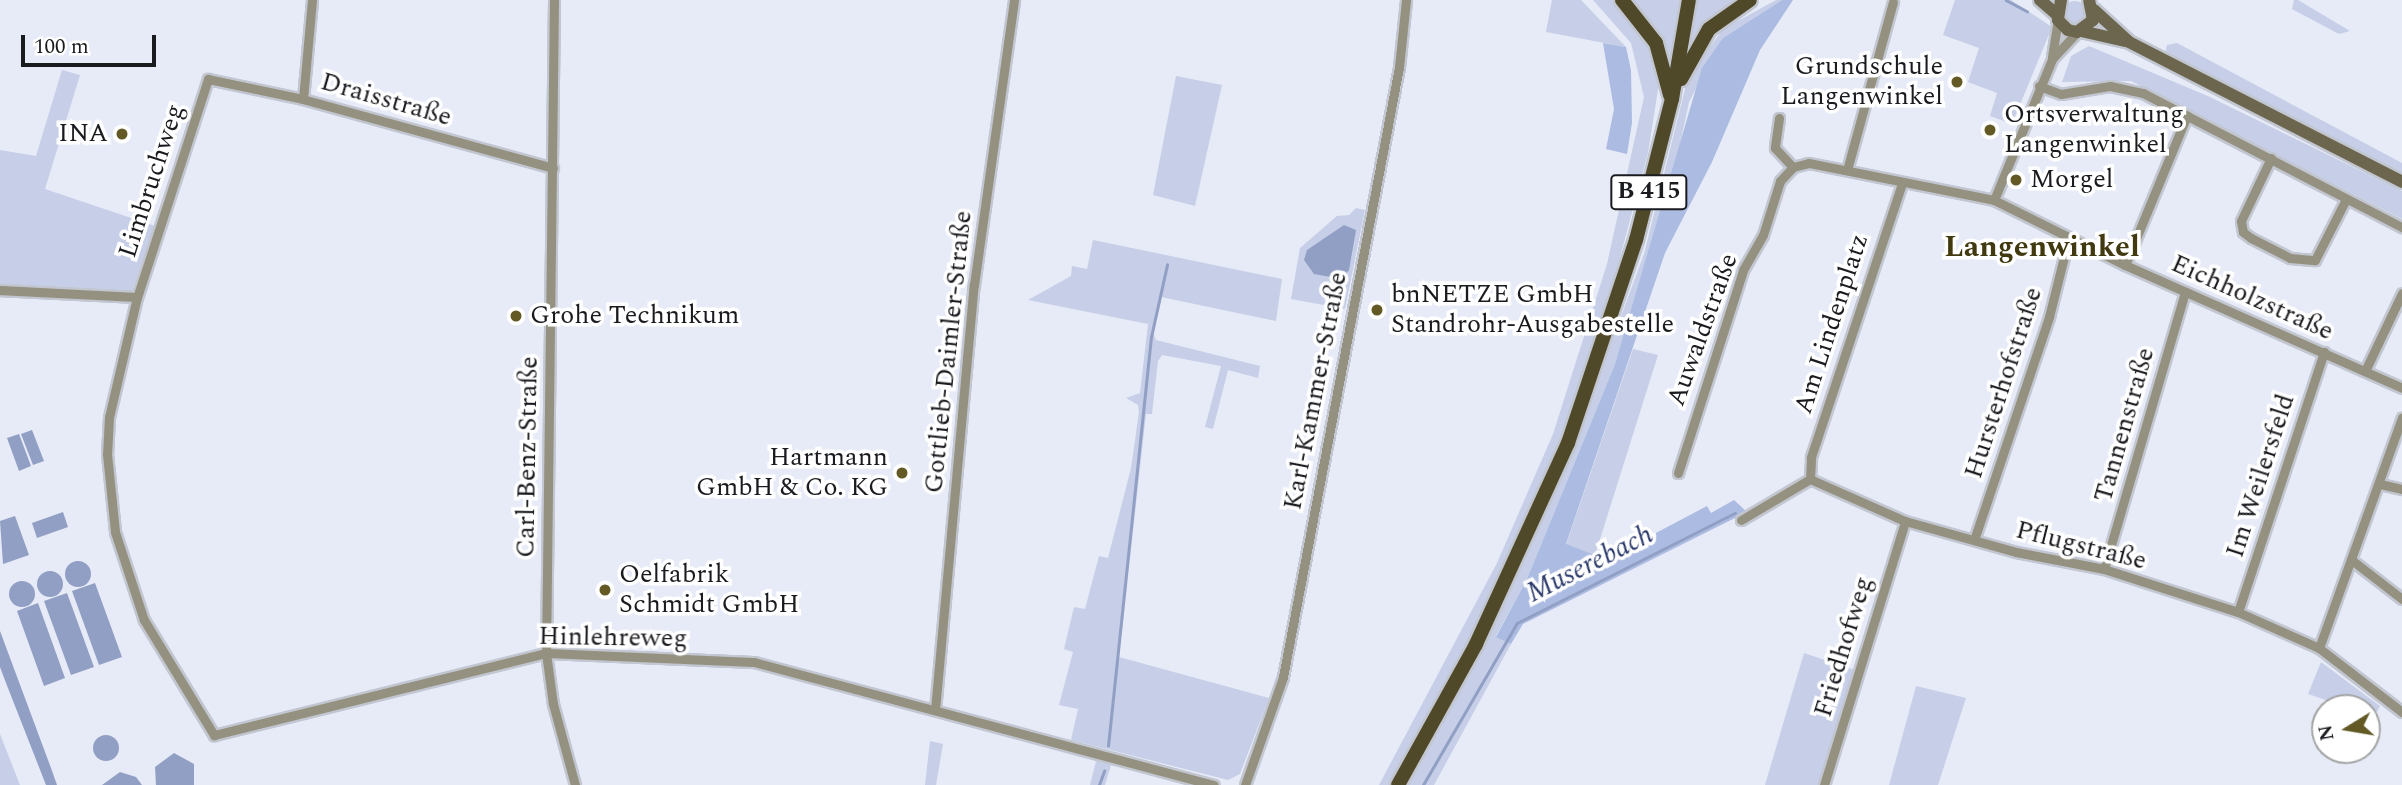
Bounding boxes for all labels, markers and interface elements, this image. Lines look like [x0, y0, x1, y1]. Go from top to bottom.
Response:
scale bar [24, 21, 159, 65]
text: 100 m [34, 31, 89, 63]
place label: Grundschule Langenwinkel [1780, 51, 1943, 112]
street label: Draisstraße [317, 66, 455, 134]
marker: Grundschule Langenwinkel [1949, 74, 1965, 90]
place label: Ortsverwaltung Langenwinkel [2004, 99, 2184, 160]
street label: Limbruchweg [112, 100, 192, 262]
place label: INA [58, 118, 108, 150]
marker: Ortsverwaltung Langenwinkel [1982, 122, 1998, 138]
marker: INA [114, 126, 130, 142]
place label: Morgel [2030, 164, 2113, 196]
road number: B 415 [1609, 172, 1689, 212]
marker: Morgel [2008, 172, 2024, 188]
street label: Gottlieb-Daimler-Straße [919, 209, 979, 495]
district label: Langenwinkel [1944, 229, 2140, 265]
street label: Am Lindenplatz [1788, 230, 1876, 418]
street label: Eichholzstraße [2166, 248, 2338, 348]
street label: Auwaldstraße [1661, 250, 1745, 410]
street label: Karl-Kammer-Straße [1278, 269, 1354, 513]
place label: bnNETZE GmbH Standrohr-Ausgabestelle [1391, 279, 1674, 340]
street label: Hursterhofstraße [1958, 283, 2050, 483]
place label: Grohe Technikum [530, 300, 739, 332]
marker: bnNETZE GmbH Standrohr-Ausgabestelle [1369, 302, 1385, 318]
marker: Grohe Technikum [508, 308, 524, 324]
street label: Tannenstraße [2088, 344, 2162, 506]
street label: Carl-Benz-Straße [511, 356, 545, 558]
street label: Im Weilersfeld [2220, 390, 2302, 562]
place label: Hartmann GmbH & Co. KG [696, 442, 888, 504]
marker: Hartmann GmbH & Co. KG [894, 465, 910, 481]
street label: Pflugstraße [2013, 515, 2149, 577]
water label: Muserebach [1521, 518, 1659, 610]
place label: Oelfabrik Schmidt GmbH [619, 559, 799, 620]
street label: Friedhofweg [1808, 573, 1880, 721]
marker: Oelfabrik Schmidt GmbH [597, 582, 613, 598]
street label: Hinlehreweg [538, 621, 688, 655]
north arrow [2311, 694, 2381, 764]
text: N [2311, 722, 2343, 743]

